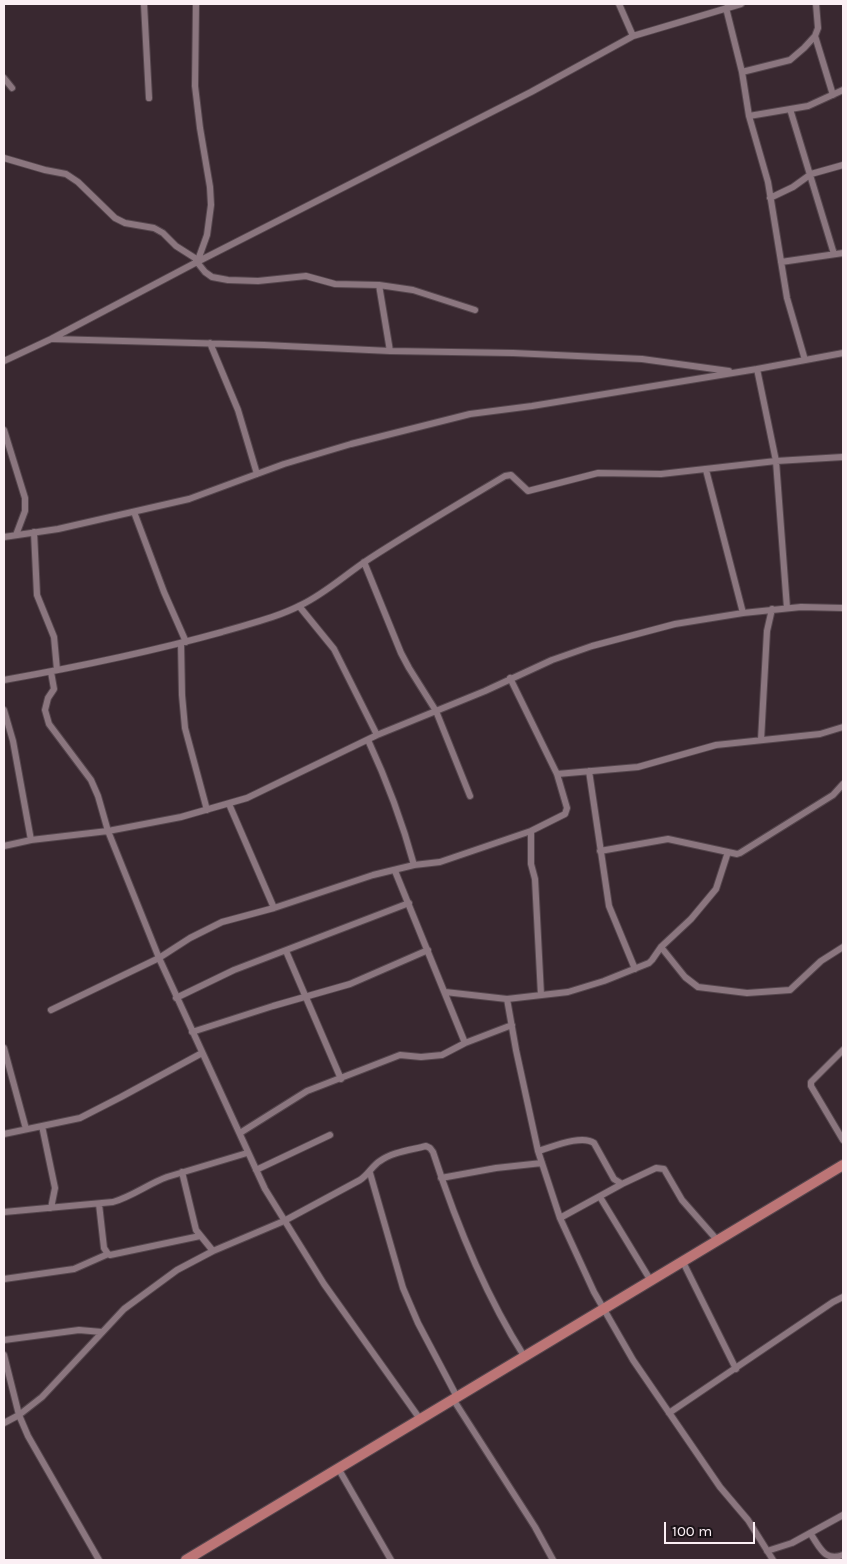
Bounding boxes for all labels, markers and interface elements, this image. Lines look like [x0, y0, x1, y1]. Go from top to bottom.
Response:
scale bar [667, 1512, 758, 1544]
text: 100 m [672, 1522, 712, 1540]

